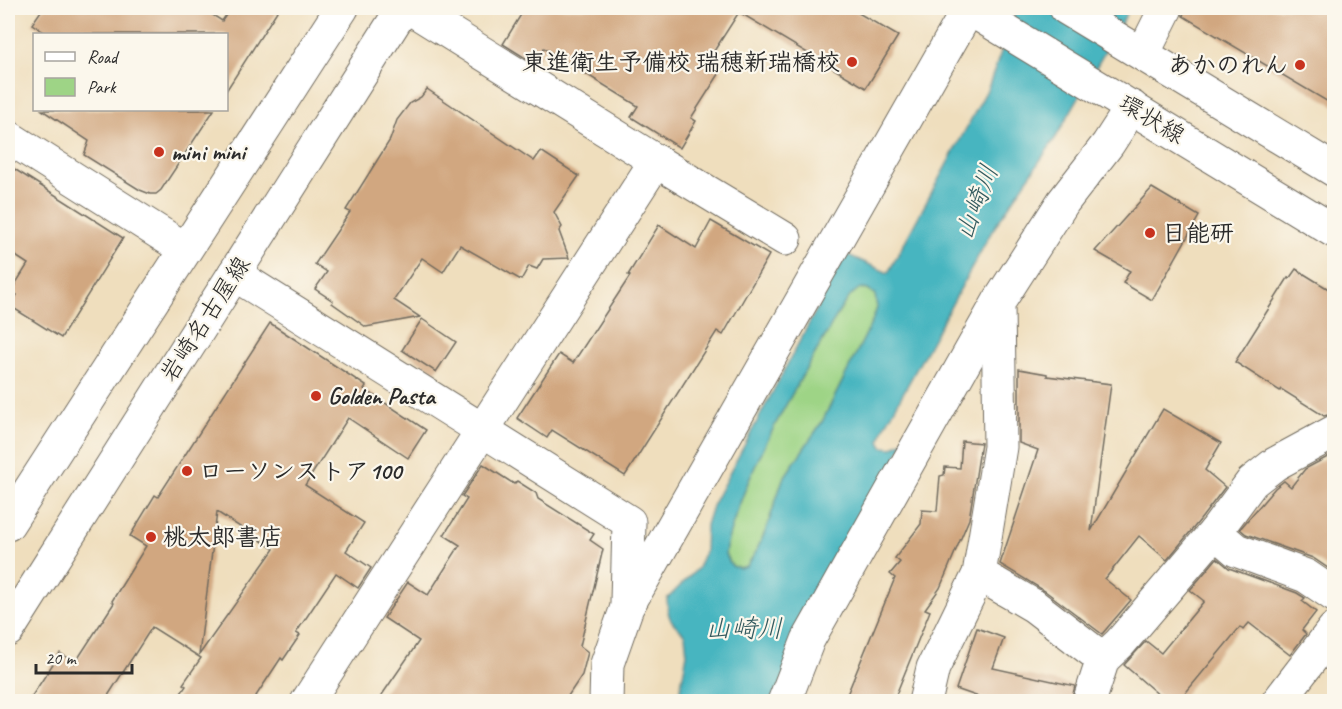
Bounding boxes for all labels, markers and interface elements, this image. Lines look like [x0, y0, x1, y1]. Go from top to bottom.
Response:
legend [33, 33, 228, 111]
text: Road [87, 46, 120, 68]
place label: 東進衛生予備校 瑞穂新瑞橋校 [522, 47, 840, 77]
place label: あかのれん [1168, 50, 1288, 80]
marker: 東進衛生予備校 瑞穂新瑞橋校 [845, 55, 859, 69]
marker: あかのれん [1293, 58, 1307, 72]
text: Park [87, 76, 117, 98]
street label: 環状線 [1113, 88, 1191, 150]
place label: mini mini [171, 137, 248, 167]
marker: mini mini [152, 145, 166, 159]
water label: 山崎川 [947, 160, 1006, 245]
place label: 日能研 [1162, 218, 1234, 248]
marker: 日能研 [1143, 226, 1157, 240]
street label: 岩崎名古屋線 [153, 250, 257, 388]
place label: Golden Pasta [328, 381, 437, 411]
marker: Golden Pasta [309, 389, 323, 403]
place label: ローソンストア100 [199, 456, 404, 486]
marker: ローソンストア100 [180, 464, 194, 478]
place label: 桃太郎書店 [163, 522, 283, 552]
marker: 桃太郎書店 [144, 530, 158, 544]
water label: 山崎川 [705, 612, 783, 645]
scale bar [36, 637, 132, 675]
text: 20 m [45, 647, 78, 669]

